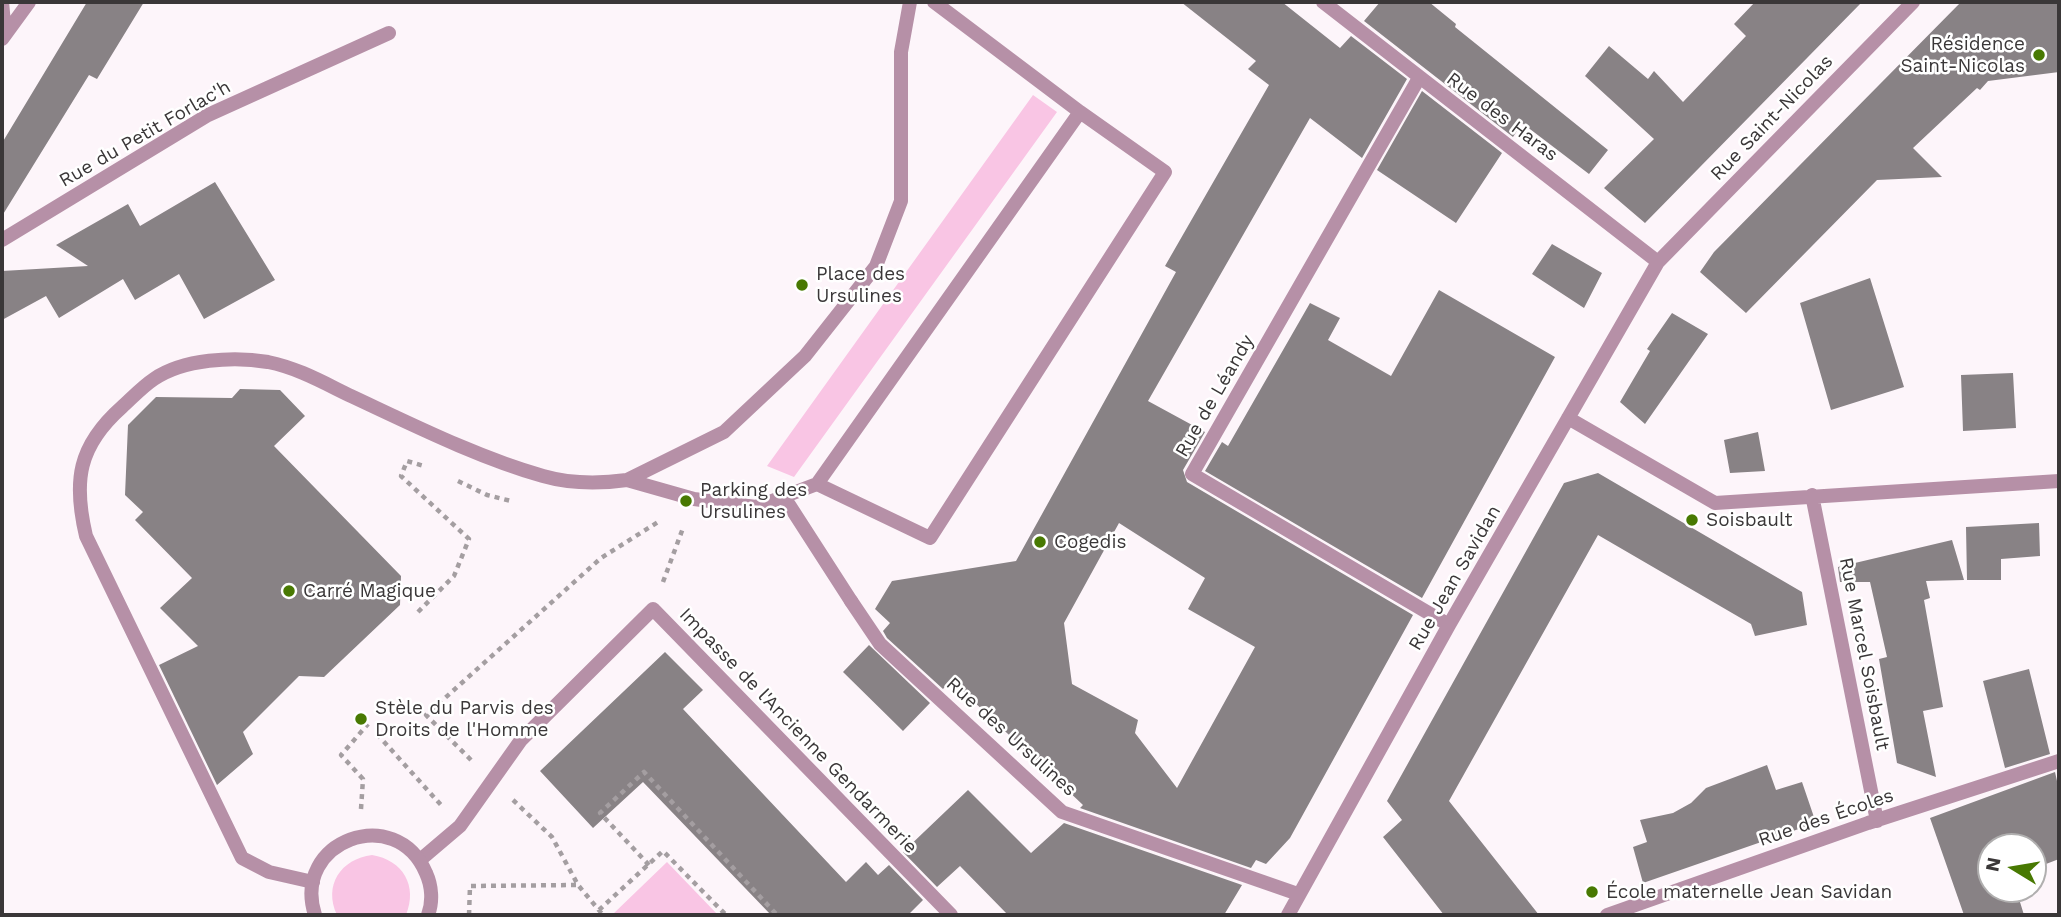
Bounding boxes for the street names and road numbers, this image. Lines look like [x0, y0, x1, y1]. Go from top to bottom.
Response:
street label: Rue Saint-Nicolas [1706, 50, 1838, 186]
street label: Rue des Haras [1442, 68, 1562, 166]
street label: Rue du Petit Forlac'h [55, 76, 235, 192]
street label: Rue de Léandy [1171, 331, 1259, 461]
street label: Rue Jean Savidan [1404, 501, 1506, 655]
street label: Rue Marcel Soisbault [1834, 556, 1894, 752]
street label: Impasse de l'Ancienne Gendarmerie [674, 603, 922, 859]
street label: Rue des Ursulines [941, 673, 1081, 801]
street label: Rue des Écoles [1755, 784, 1897, 852]

